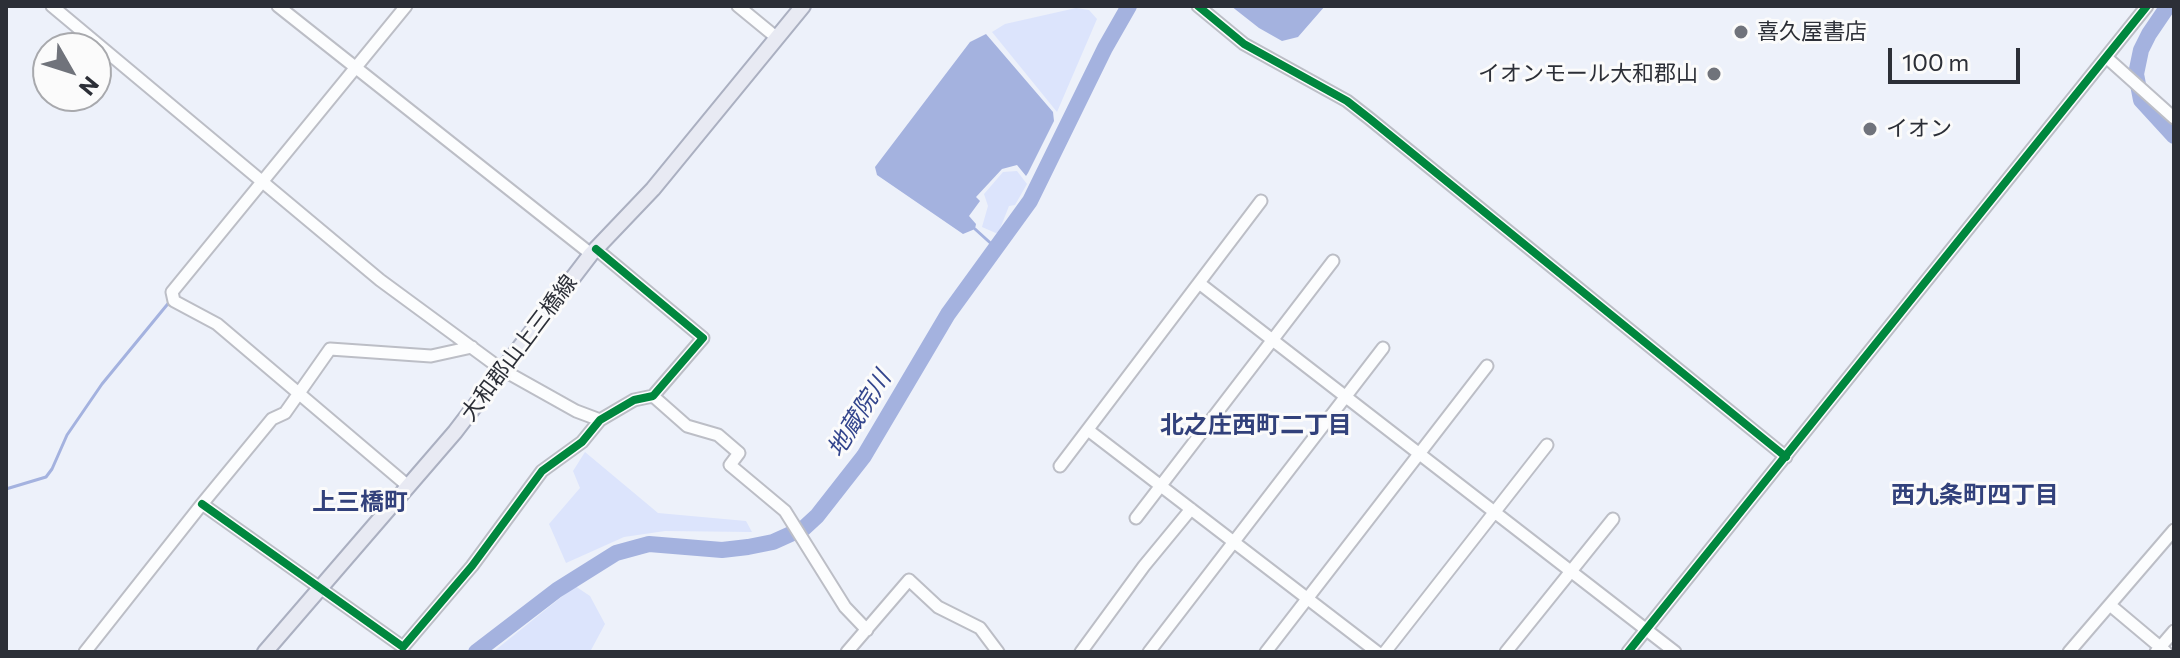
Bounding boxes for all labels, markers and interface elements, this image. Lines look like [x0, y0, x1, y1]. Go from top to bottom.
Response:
place label: 喜久屋書店 [1757, 19, 1867, 45]
marker: 喜久屋書店 [1732, 23, 1750, 41]
north arrow [32, 32, 112, 112]
scale bar [1892, 32, 2024, 82]
text: 100 m [1902, 47, 1969, 76]
place label: イオンモール大和郡山 [1478, 61, 1698, 87]
marker: イオンモール大和郡山 [1705, 65, 1723, 83]
text: N [74, 71, 105, 101]
place label: イオン [1886, 116, 1952, 142]
marker: イオン [1861, 120, 1879, 138]
street label: 大和郡山上三橋線 [455, 270, 583, 426]
water label: 地蔵院川 [821, 366, 897, 462]
district label: 北之庄西町二丁目 [1160, 411, 1352, 439]
district label: 西九条町四丁目 [1891, 481, 2059, 509]
district label: 上三橋町 [312, 488, 408, 516]

